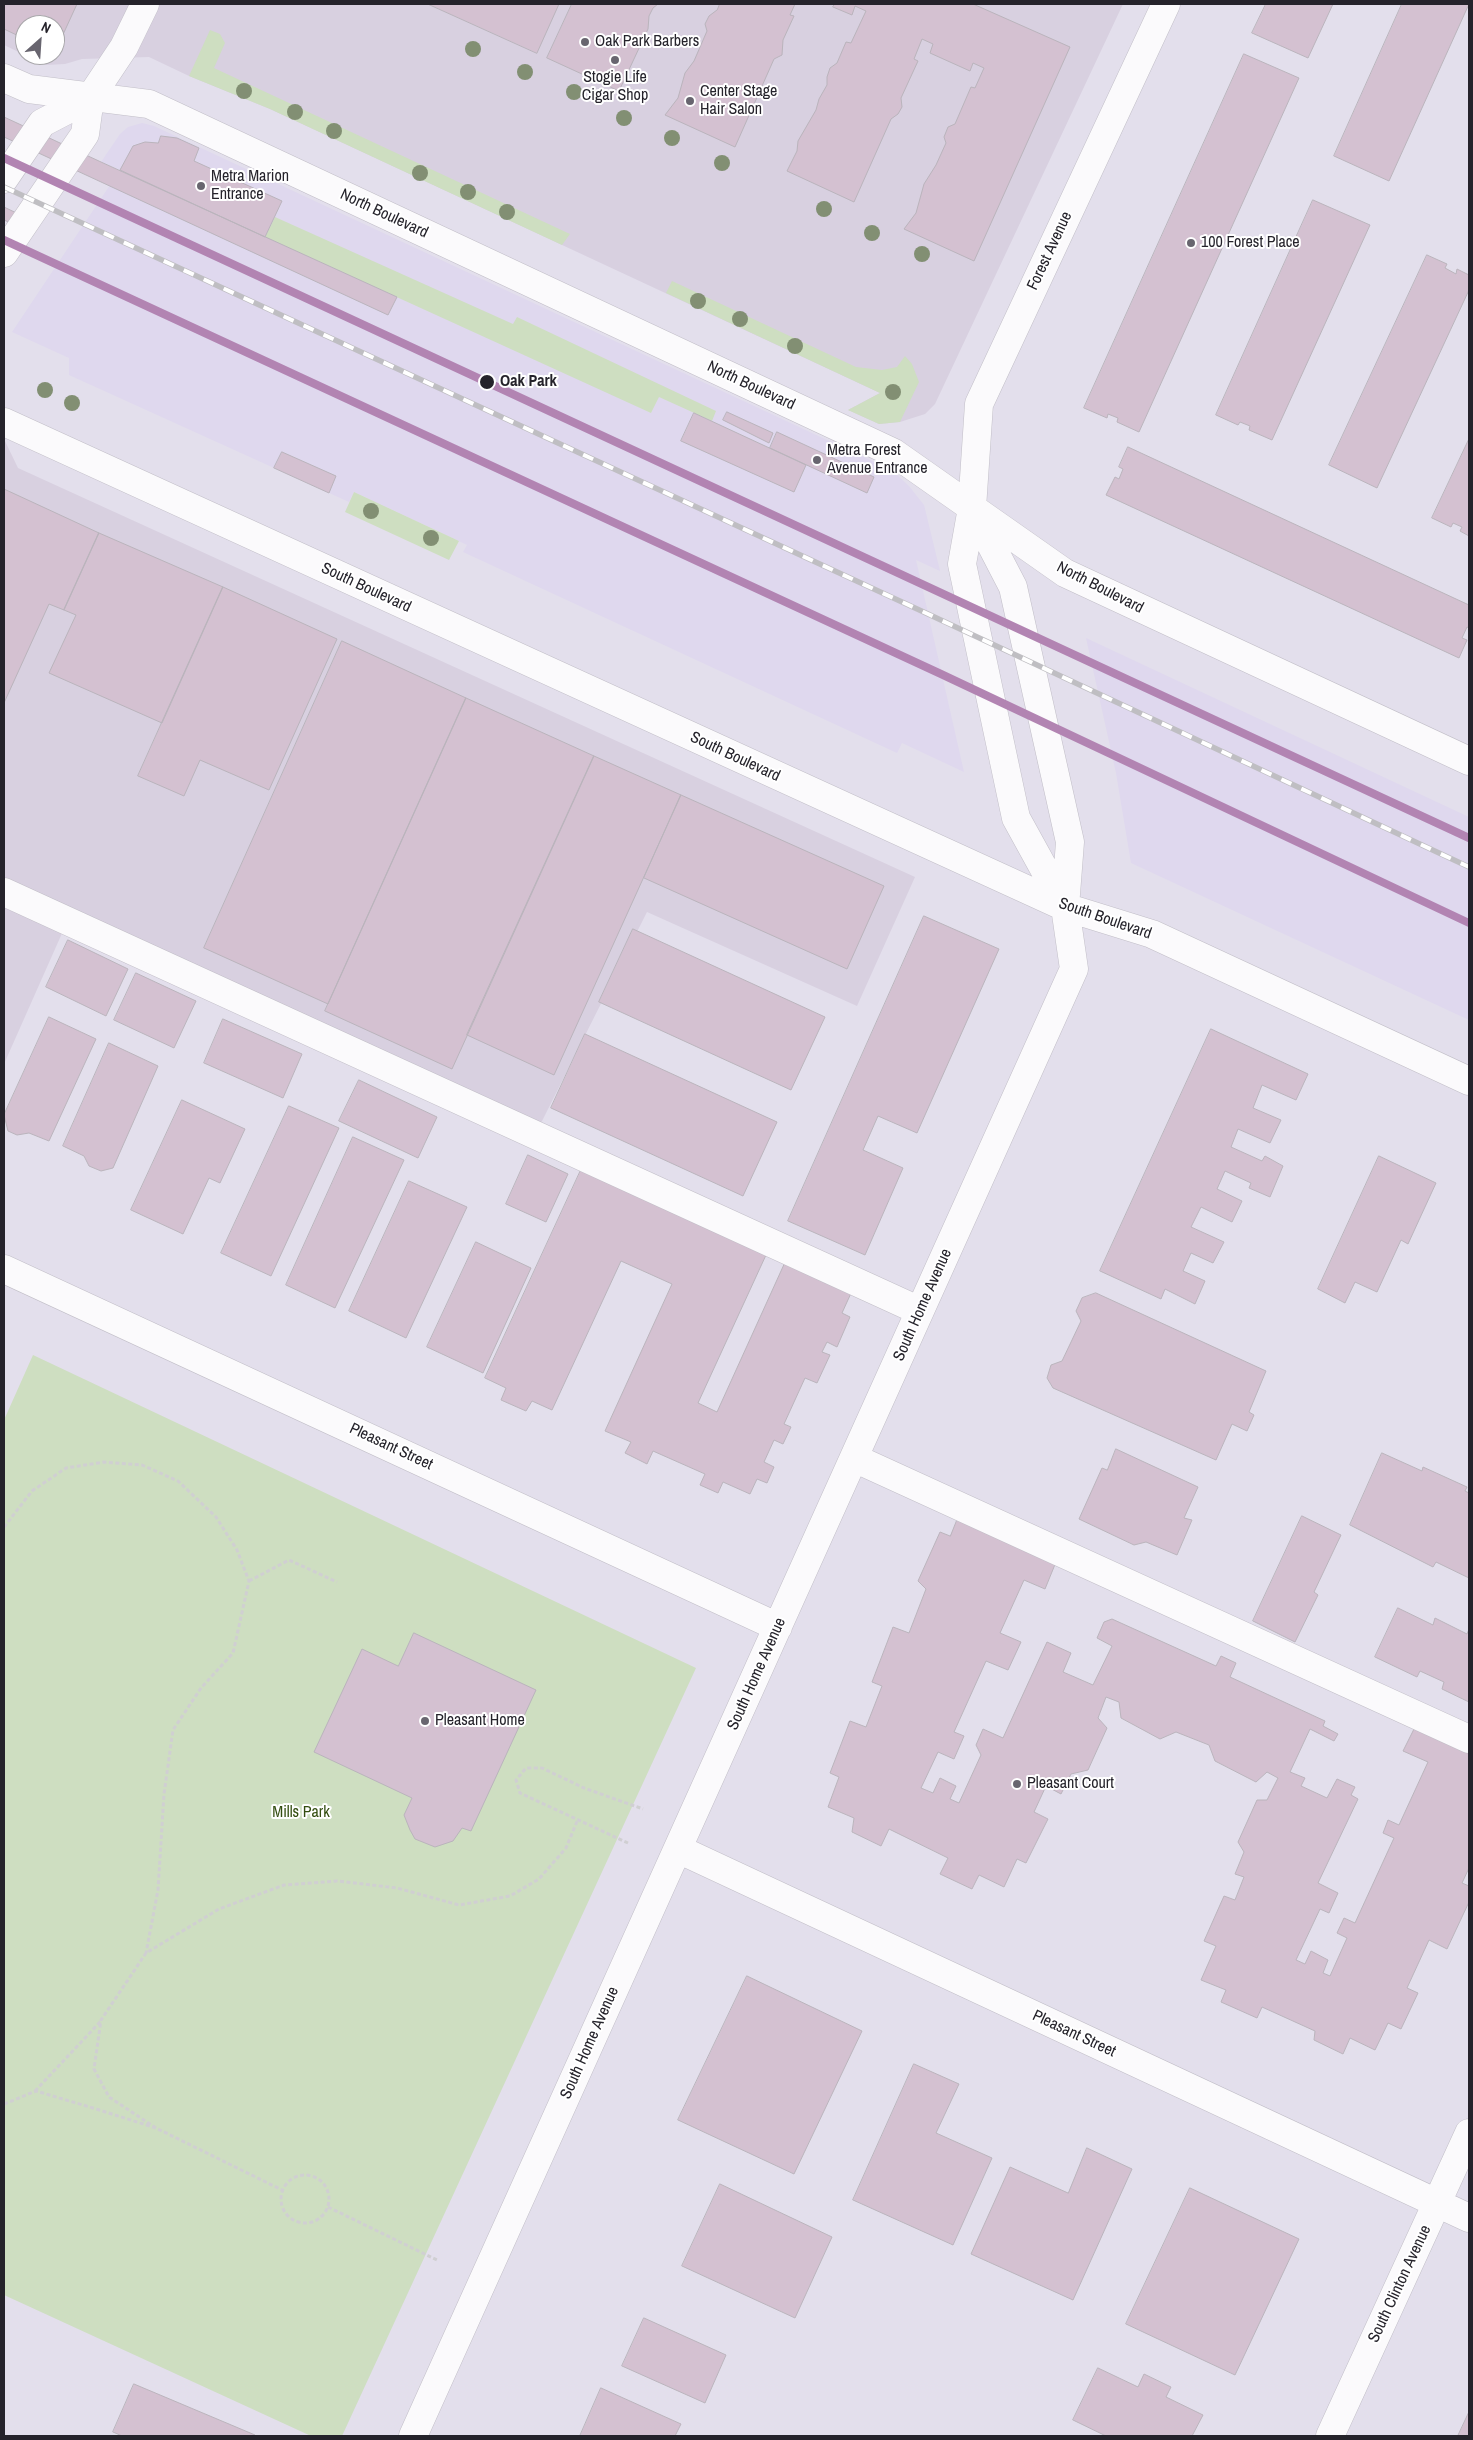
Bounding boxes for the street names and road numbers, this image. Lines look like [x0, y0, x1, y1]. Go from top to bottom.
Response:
street label: North Boulevard [337, 185, 431, 243]
street label: Forest Avenue [1023, 209, 1077, 293]
street label: North Boulevard [704, 357, 798, 415]
street label: North Boulevard [1053, 558, 1147, 618]
street label: South Boulevard [318, 559, 414, 617]
street label: South Boulevard [687, 728, 783, 786]
street label: South Boulevard [1056, 894, 1154, 944]
street label: South Home Avenue [890, 1246, 956, 1364]
street label: Pleasant Street [346, 1419, 436, 1475]
street label: South Home Avenue [724, 1615, 790, 1733]
street label: South Home Avenue [557, 1984, 623, 2102]
street label: Pleasant Street [1029, 2006, 1119, 2062]
street label: South Clinton Avenue [1364, 2222, 1436, 2346]

